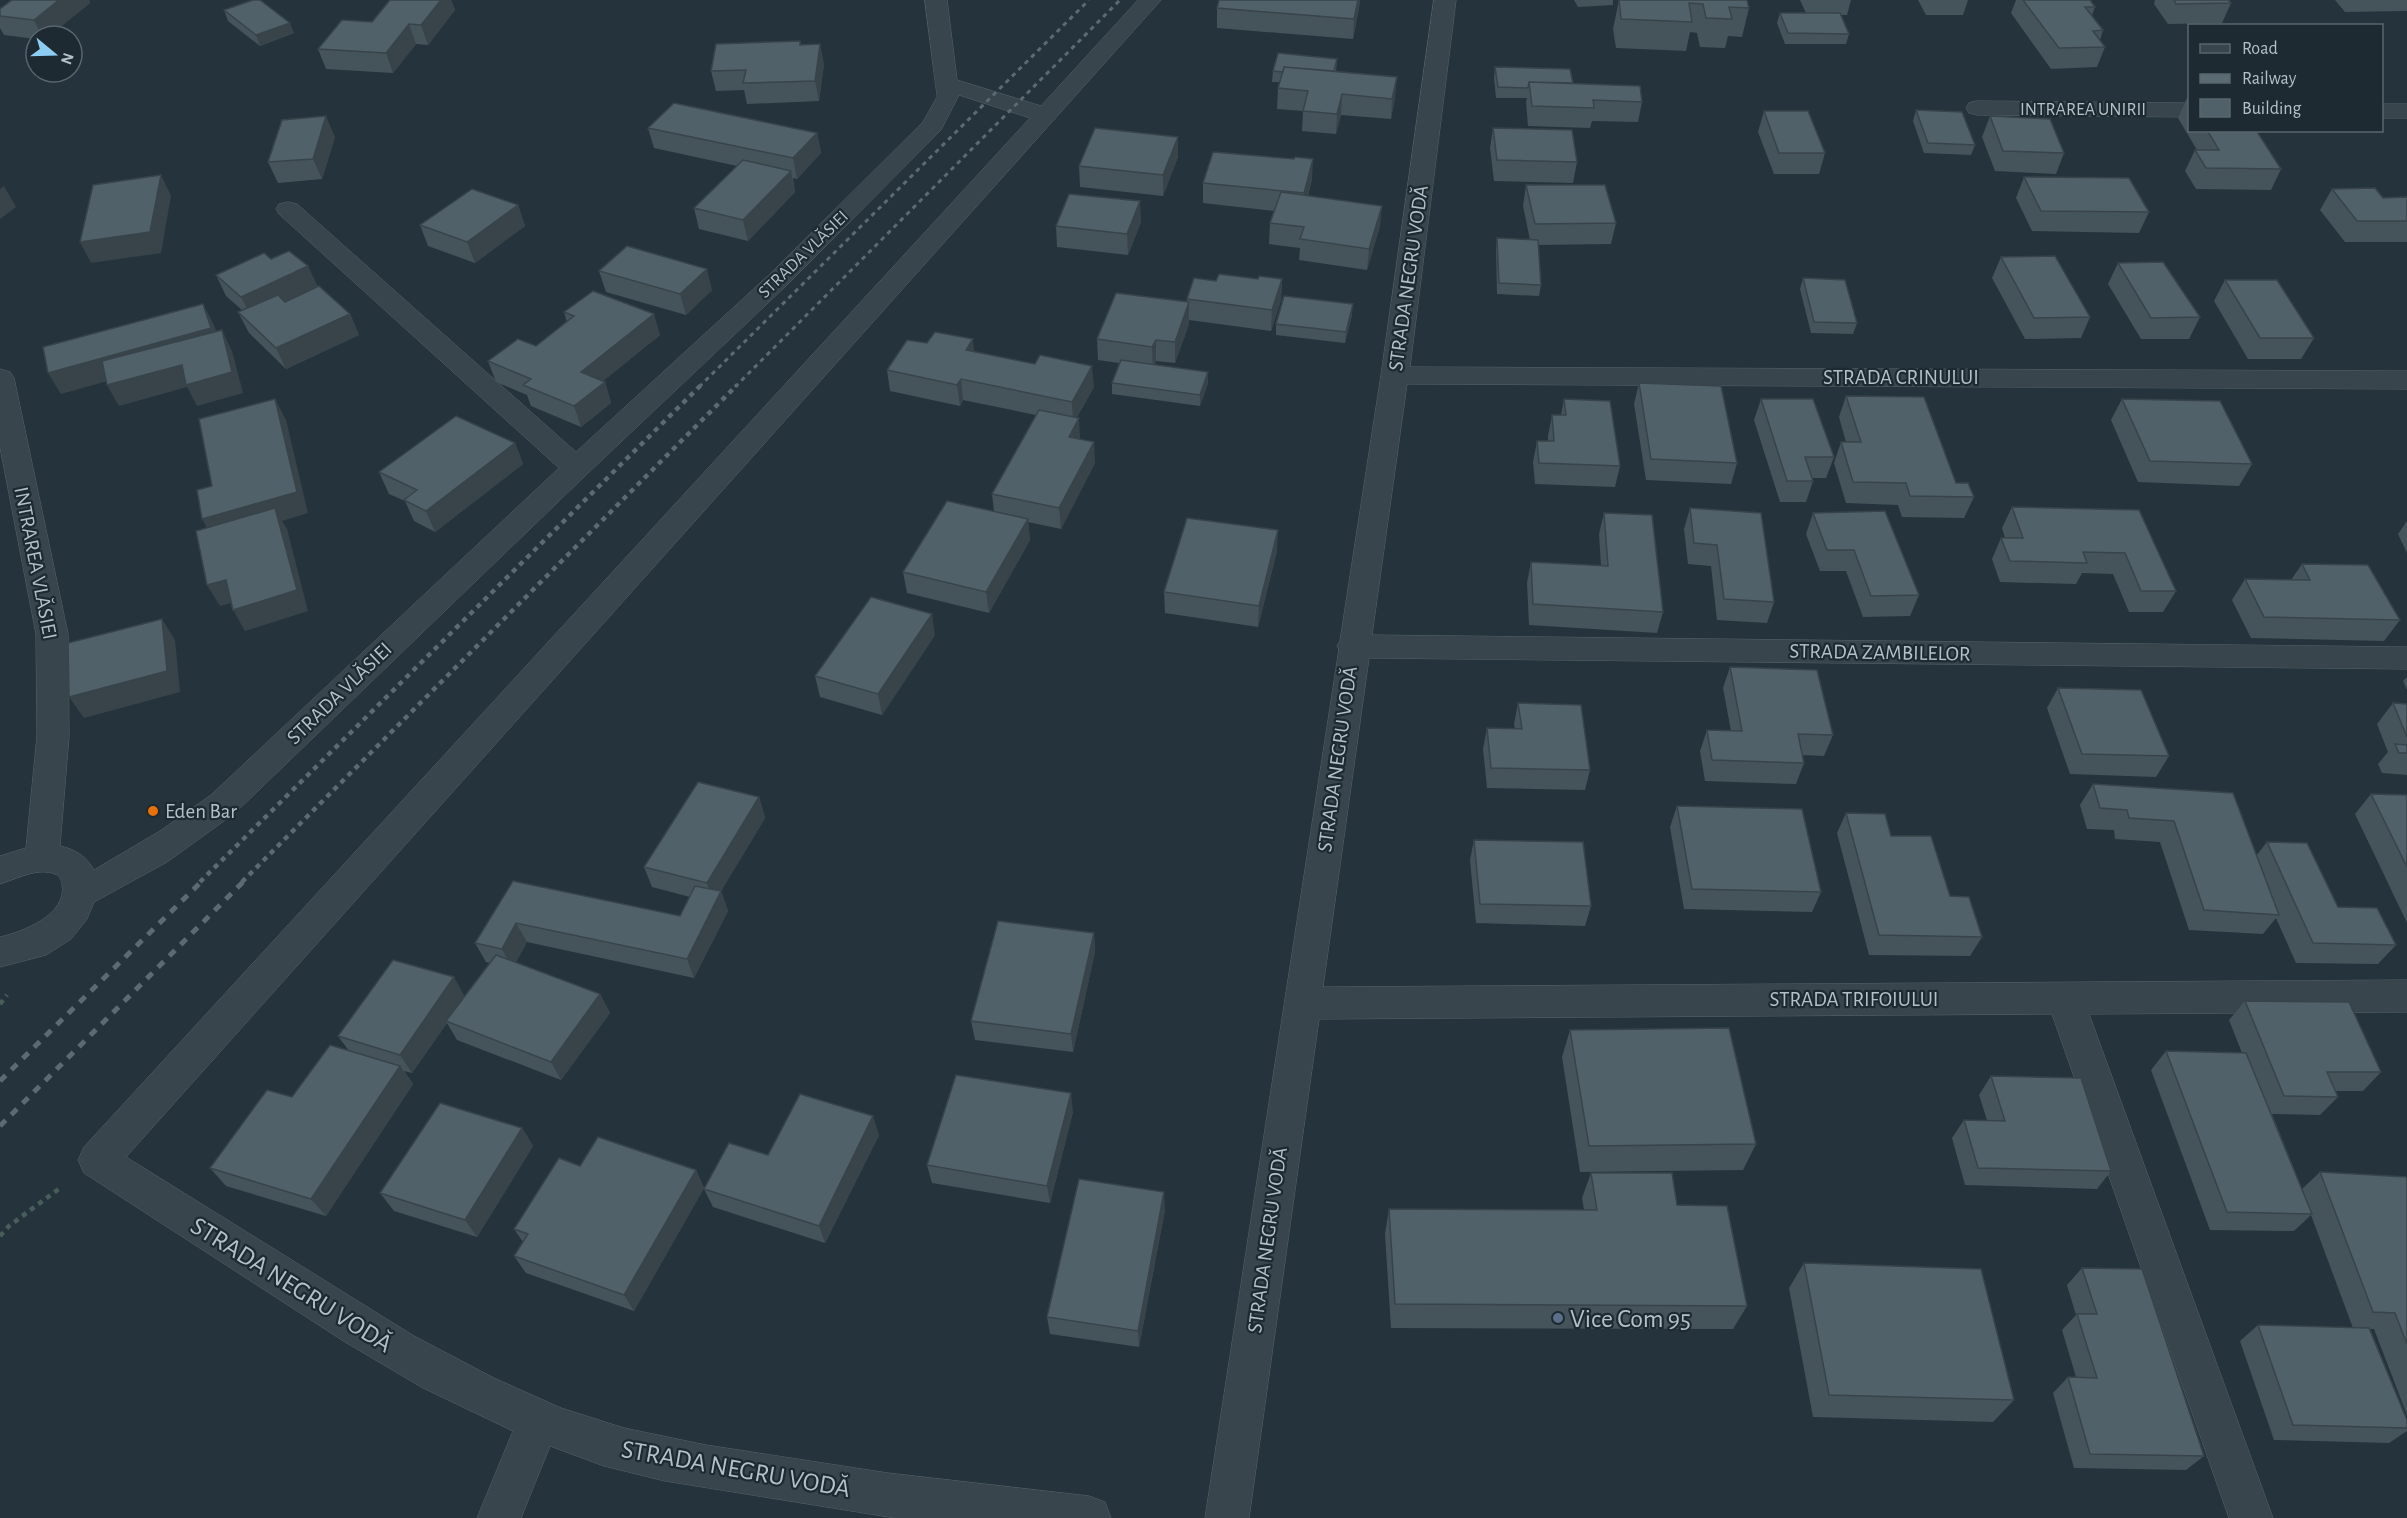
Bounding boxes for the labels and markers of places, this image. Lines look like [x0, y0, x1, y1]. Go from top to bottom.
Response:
place label: Eden Bar [165, 801, 237, 822]
marker: Eden Bar [146, 804, 160, 818]
place label: Vice Com 95 [1570, 1306, 1691, 1332]
marker: Vice Com 95 [1551, 1311, 1565, 1325]

